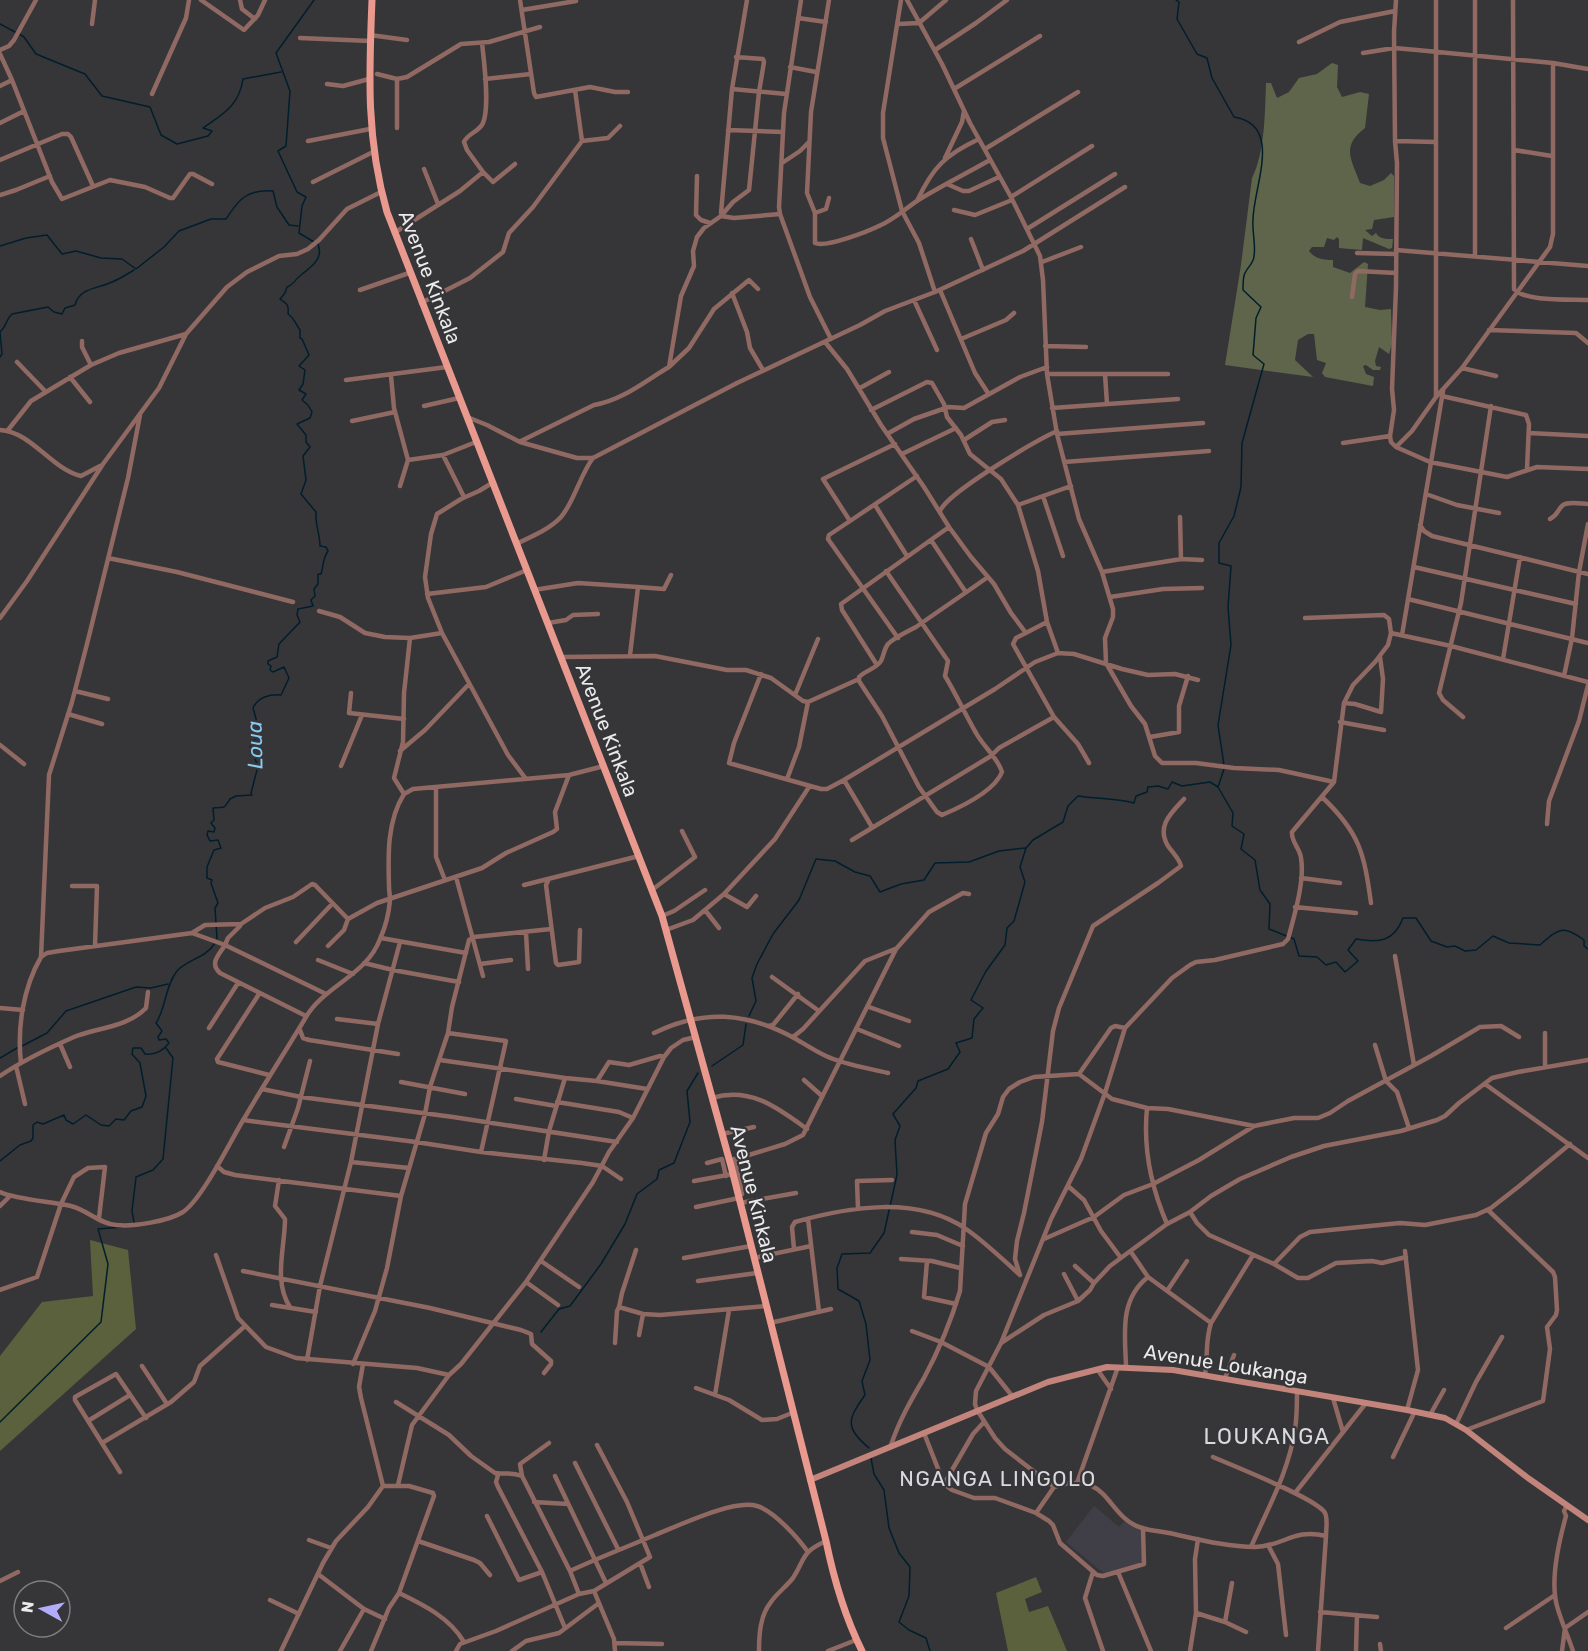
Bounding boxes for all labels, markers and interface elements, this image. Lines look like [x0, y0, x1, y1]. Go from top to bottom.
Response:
street label: Avenue Kinkala [394, 207, 466, 347]
street label: Avenue Kinkala [571, 660, 643, 800]
water label: Loua [242, 721, 267, 769]
street label: Avenue Kinkala [725, 1123, 783, 1265]
street label: Avenue Loukanga [1142, 1339, 1310, 1389]
district label: LOUKANGA [1203, 1423, 1331, 1450]
district label: NGANGA LINGOLO [899, 1466, 1097, 1491]
north arrow [12, 1579, 72, 1639]
text: N [17, 1600, 38, 1614]

